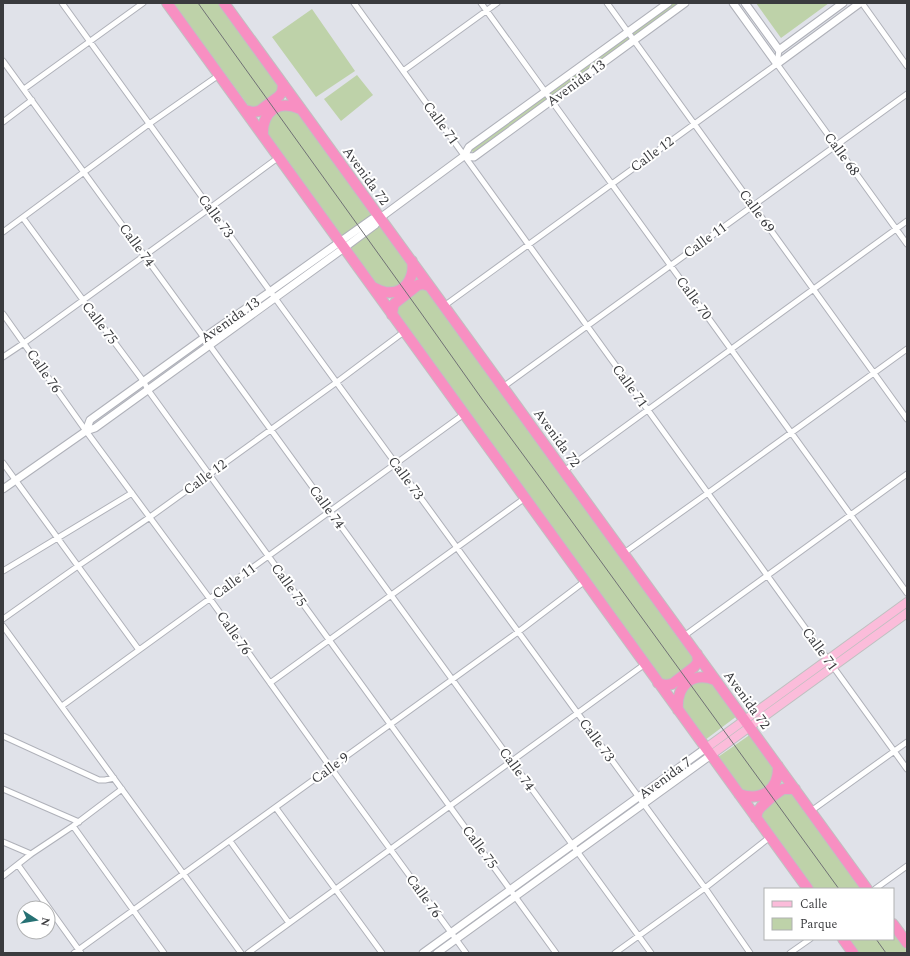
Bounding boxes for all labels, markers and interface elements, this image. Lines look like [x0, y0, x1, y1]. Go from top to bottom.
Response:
street label: Avenida 13 [542, 54, 610, 112]
street label: Calle 71 [418, 97, 464, 149]
street label: Calle 68 [819, 128, 865, 180]
street label: Calle 12 [626, 131, 678, 177]
street label: Avenida 72 [337, 142, 395, 210]
street label: Calle 69 [734, 185, 780, 237]
street label: Calle 73 [193, 190, 239, 242]
street label: Calle 11 [679, 217, 731, 263]
street label: Calle 74 [114, 219, 160, 271]
street label: Calle 70 [671, 272, 717, 324]
street label: Avenida 13 [196, 292, 264, 348]
street label: Calle 75 [77, 297, 123, 349]
street label: Calle 76 [21, 345, 67, 397]
street label: Calle 71 [607, 360, 653, 412]
street label: Avenida 72 [528, 404, 586, 472]
street label: Calle 73 [383, 452, 429, 504]
street label: Calle 12 [179, 454, 231, 500]
street label: Calle 74 [304, 481, 350, 533]
street label: Calle 11 [208, 558, 260, 604]
street label: Calle 75 [266, 559, 312, 611]
street label: Calle 76 [211, 607, 257, 659]
street label: Calle 71 [797, 623, 843, 675]
street label: Avenida 72 [718, 666, 776, 734]
street label: Calle 73 [574, 714, 620, 766]
street label: Calle 74 [494, 743, 540, 795]
street label: Calle 9 [307, 747, 353, 789]
street label: Avenida 7 [634, 752, 696, 804]
street label: Calle 75 [457, 821, 503, 873]
street label: Calle 76 [401, 870, 447, 922]
legend [764, 888, 894, 940]
text: Calle [800, 895, 828, 914]
north arrow [16, 900, 56, 940]
text: Parque [800, 915, 837, 934]
text: N [36, 916, 55, 928]

